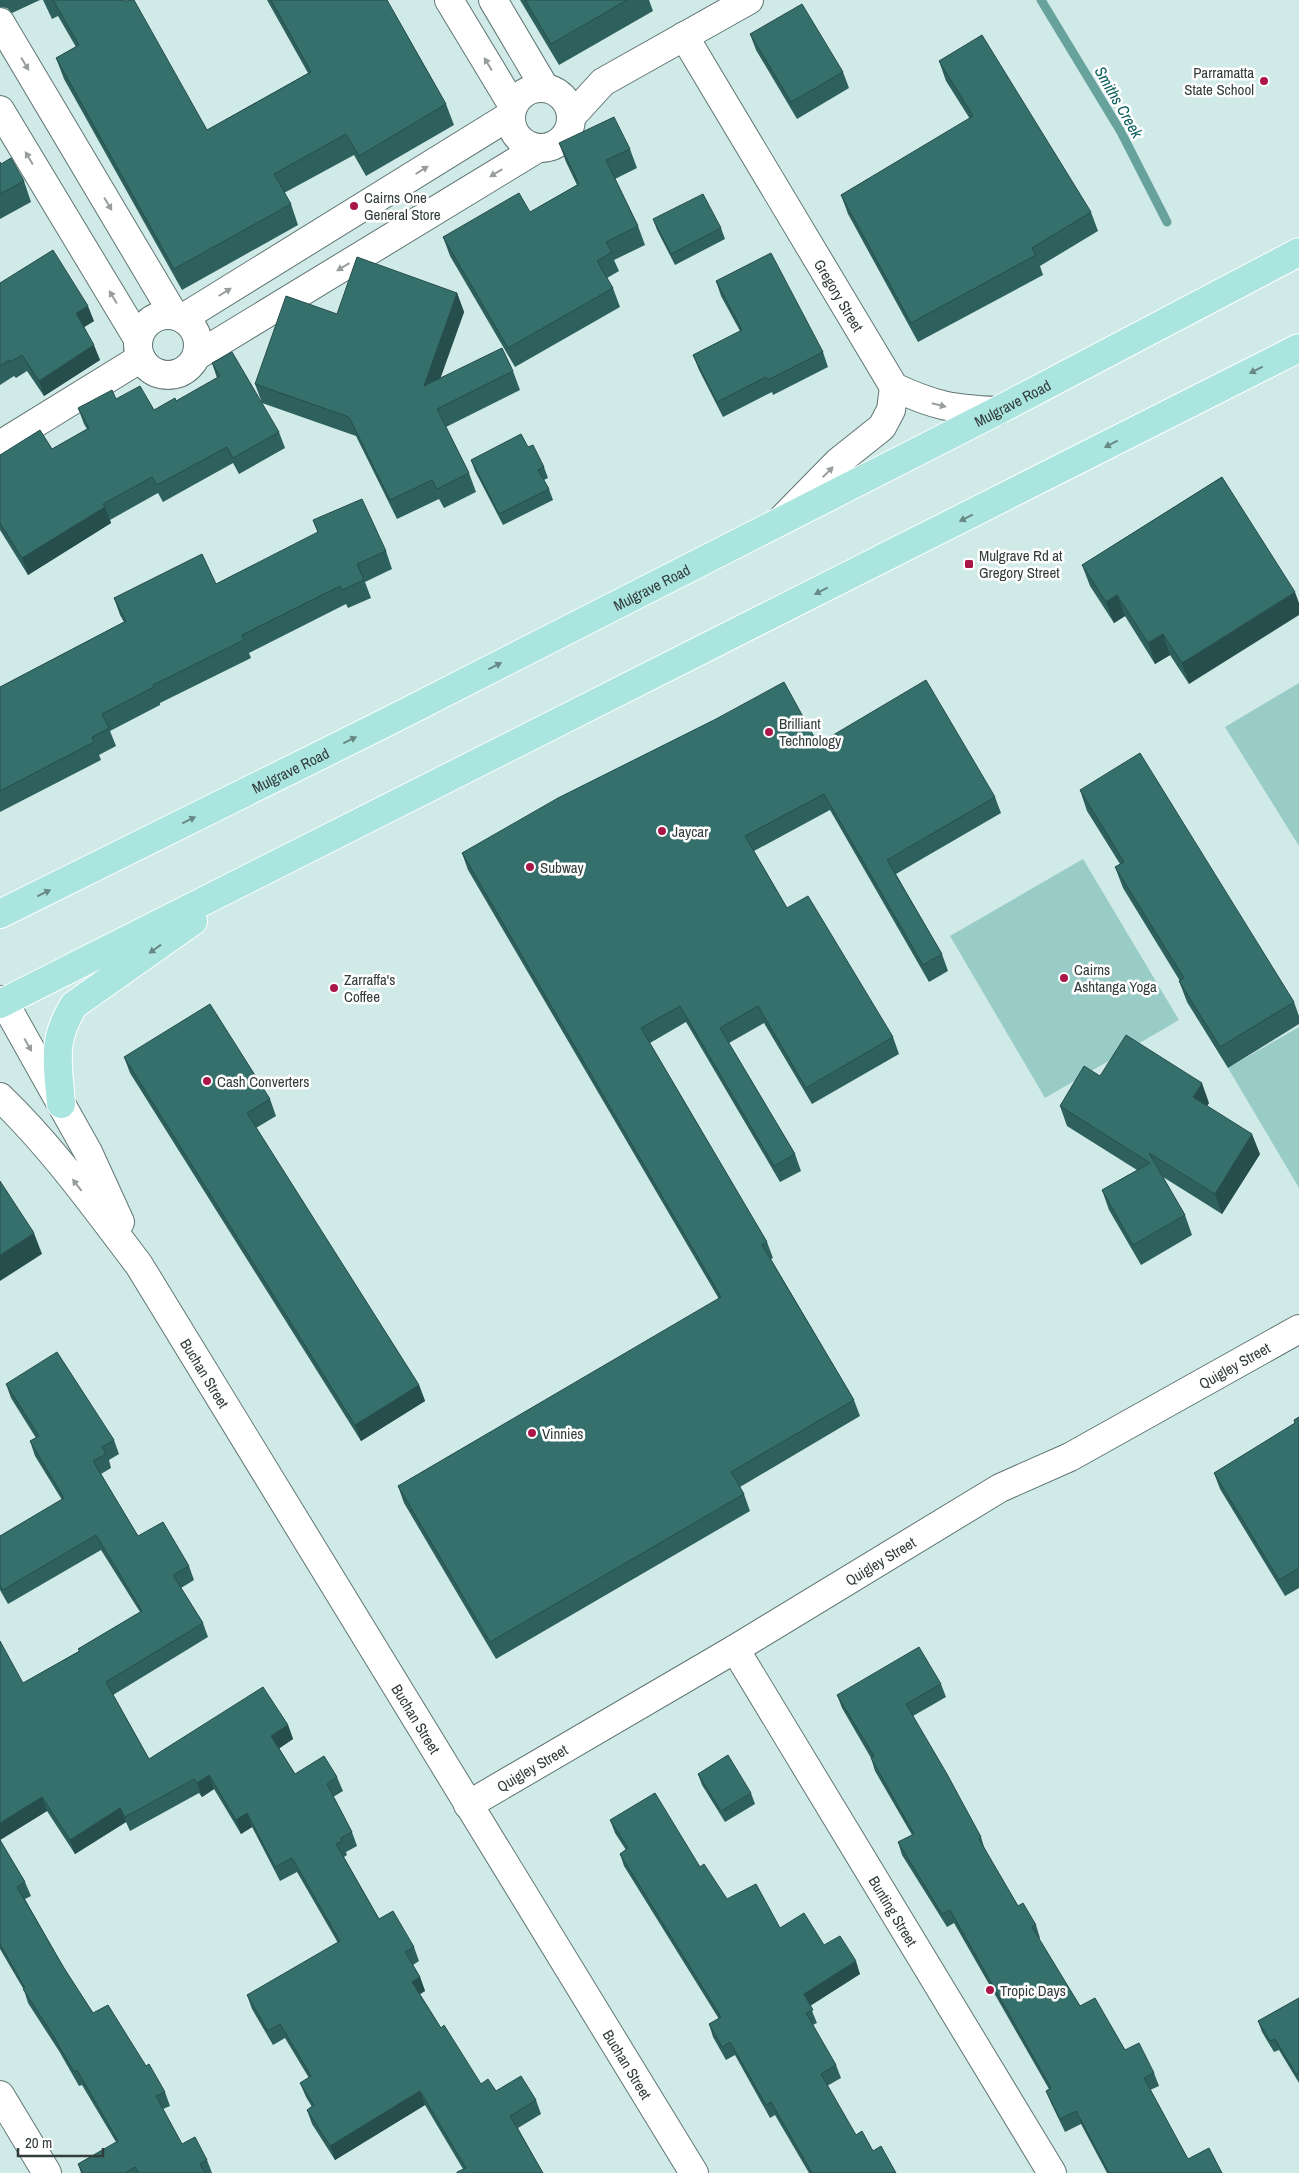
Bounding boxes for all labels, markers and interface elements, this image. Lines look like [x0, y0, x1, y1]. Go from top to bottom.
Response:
one-way arrow [20, 58, 29, 71]
one-way arrow [483, 58, 492, 71]
water label: Smiths Creek [1090, 62, 1149, 142]
place label: Parramatta State School [1184, 62, 1254, 100]
marker: Parramatta State School [1258, 75, 1270, 87]
one-way arrow [24, 152, 33, 165]
one-way arrow [416, 165, 429, 175]
one-way arrow [490, 169, 503, 178]
place label: Cairns One General Store [364, 187, 441, 225]
one-way arrow [104, 197, 113, 210]
marker: Cairns One General Store [348, 200, 360, 212]
street label: Gregory Street [809, 255, 869, 336]
one-way arrow [336, 262, 349, 271]
one-way arrow [218, 288, 231, 297]
one-way arrow [108, 291, 117, 304]
one-way arrow [1248, 366, 1263, 374]
street label: Mulgrave Road [970, 374, 1054, 431]
one-way arrow [932, 401, 947, 409]
one-way arrow [1104, 440, 1118, 448]
one-way arrow [822, 466, 834, 478]
one-way arrow [959, 514, 973, 522]
place label: Mulgrave Rd at Gregory Street [979, 545, 1063, 583]
marker: Mulgrave Rd at Gregory Street [963, 558, 975, 570]
street label: Mulgrave Road [610, 559, 694, 615]
one-way arrow [814, 587, 828, 595]
one-way arrow [488, 662, 502, 670]
place label: Brilliant Technology [779, 713, 842, 751]
marker: Brilliant Technology [763, 726, 775, 738]
one-way arrow [343, 736, 358, 744]
street label: Mulgrave Road [248, 742, 332, 798]
one-way arrow [182, 816, 196, 824]
place label: Jaycar [672, 821, 708, 842]
marker: Jaycar [656, 825, 668, 837]
place label: Subway [540, 857, 585, 878]
marker: Subway [524, 861, 536, 873]
one-way arrow [36, 889, 51, 897]
one-way arrow [148, 944, 162, 954]
place label: Cairns Ashtanga Yoga [1073, 959, 1157, 997]
place label: Zarraffa's Coffee [344, 969, 395, 1007]
marker: Cairns Ashtanga Yoga [1058, 972, 1070, 984]
marker: Zarraffa's Coffee [328, 982, 340, 994]
one-way arrow [24, 1038, 32, 1052]
place label: Cash Converters [217, 1071, 309, 1092]
marker: Cash Converters [201, 1075, 213, 1087]
one-way arrow [72, 1178, 83, 1191]
street label: Buchan Street [176, 1334, 235, 1412]
street label: Quigley Street [1195, 1337, 1274, 1394]
place label: Vinnies [542, 1423, 584, 1444]
marker: Vinnies [526, 1427, 538, 1439]
street label: Quigley Street [841, 1531, 920, 1590]
street label: Buchan Street [387, 1680, 446, 1758]
street label: Quigley Street [493, 1738, 572, 1797]
street label: Bunting Street [864, 1872, 923, 1950]
place label: Tropic Days [1000, 1980, 1066, 2001]
marker: Tropic Days [984, 1984, 996, 1996]
street label: Buchan Street [598, 2025, 657, 2103]
scale bar [18, 2126, 102, 2158]
text: 20 m [25, 2132, 52, 2153]

